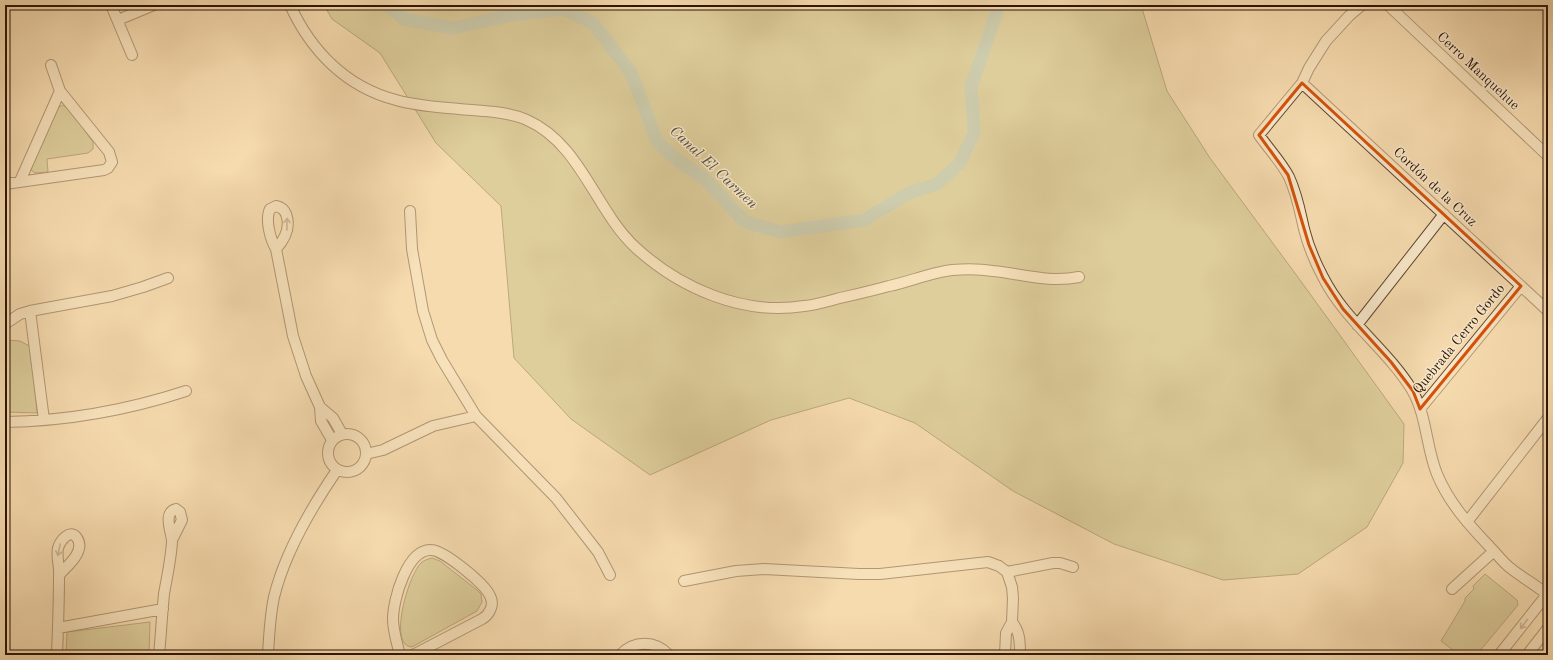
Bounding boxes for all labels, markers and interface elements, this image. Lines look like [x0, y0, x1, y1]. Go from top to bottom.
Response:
street label: Cerro Manquehue [1434, 29, 1522, 113]
water label: Canal El Carmen [666, 124, 760, 213]
street label: Cordón de la Cruz [1390, 145, 1480, 229]
one-way arrow [283, 218, 291, 231]
street label: Quebrada Cerro Gordo [1410, 281, 1508, 397]
one-way arrow [54, 543, 62, 556]
one-way arrow [1519, 618, 1528, 629]

